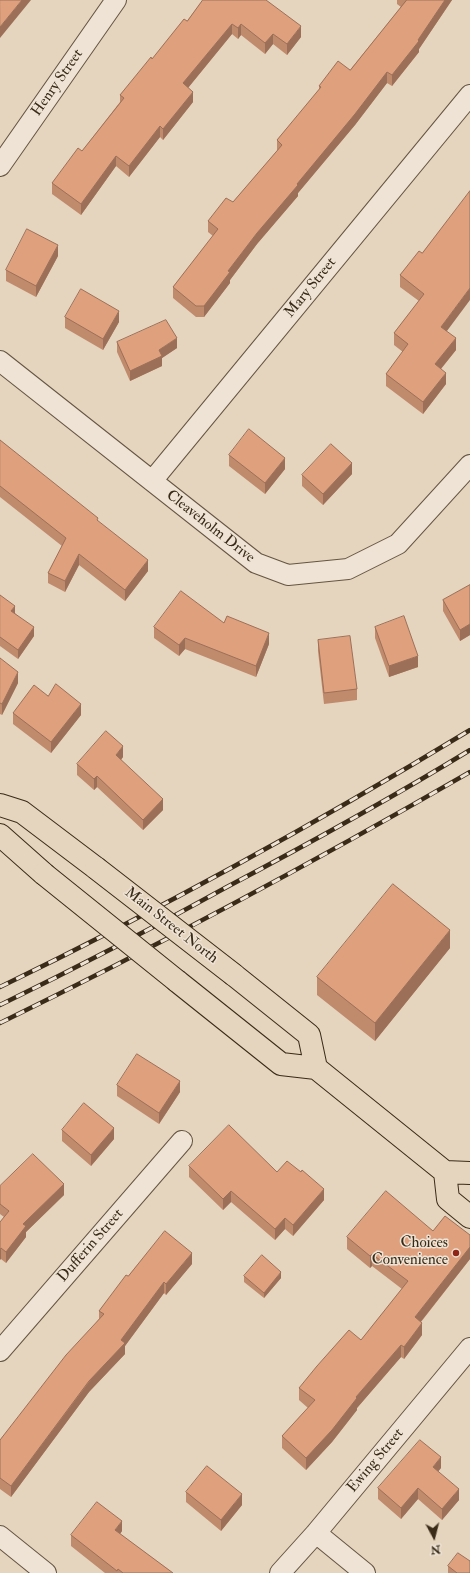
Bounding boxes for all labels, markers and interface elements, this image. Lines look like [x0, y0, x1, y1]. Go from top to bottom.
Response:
street label: Henry Street [28, 46, 88, 120]
street label: Mary Street [281, 254, 341, 322]
street label: Cleaveholm Drive [162, 487, 258, 567]
street label: Main Street North [121, 884, 221, 968]
street label: Dufferin Street [54, 1206, 128, 1286]
place label: Choices Convenience [372, 1235, 448, 1270]
marker: Choices Convenience [451, 1248, 461, 1258]
street label: Ewing Street [344, 1425, 408, 1497]
north arrow [414, 1517, 454, 1557]
text: N [430, 1542, 441, 1556]

